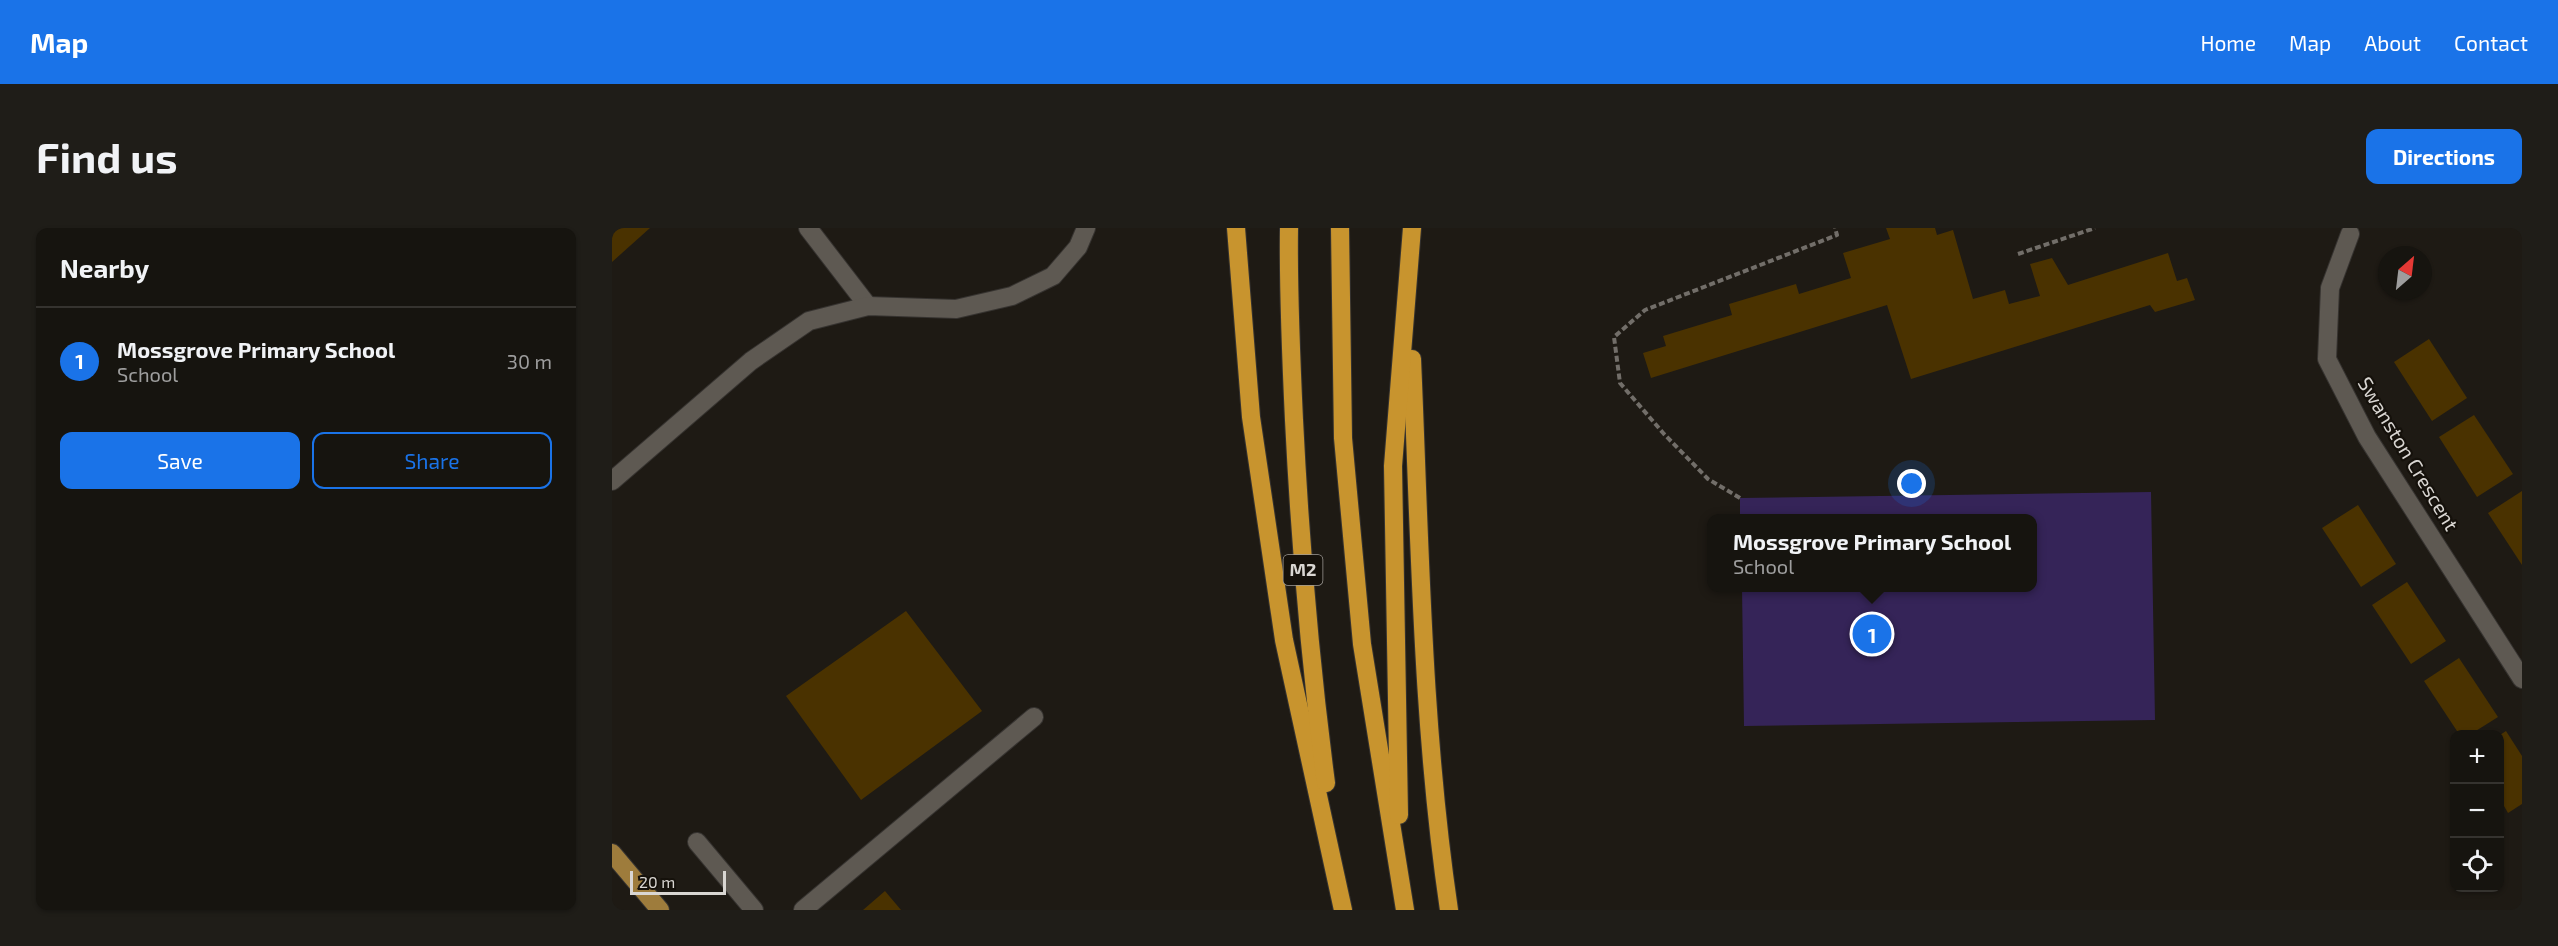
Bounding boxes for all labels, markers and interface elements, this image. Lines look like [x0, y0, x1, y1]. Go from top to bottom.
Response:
text: Map [30, 25, 88, 59]
text: Home [2200, 30, 2256, 55]
text: Map [2289, 30, 2331, 55]
text: About [2364, 30, 2421, 55]
text: Contact [2454, 30, 2528, 55]
button: Directions [2366, 129, 2522, 184]
text: Find us [36, 131, 178, 181]
north arrow [2378, 246, 2432, 300]
text: Nearby [60, 252, 149, 283]
text: Mossgrove Primary School [117, 336, 395, 362]
text: 1 [75, 349, 84, 373]
text: 30 m [507, 349, 552, 373]
text: School [117, 362, 178, 386]
street label: Swanston Crescent [2353, 372, 2464, 535]
button: Save [60, 432, 300, 489]
button: Share [312, 432, 552, 489]
your location [1897, 469, 1926, 498]
popup [1707, 514, 2037, 592]
text: Mossgrove Primary School [1733, 528, 2011, 554]
text: School [1733, 554, 1794, 578]
road number: M2 [1284, 555, 1322, 585]
pin: 1 [1852, 612, 1892, 656]
map controls [2450, 730, 2504, 892]
button: + [2450, 730, 2504, 784]
button: − [2450, 784, 2504, 838]
button: locate [2450, 838, 2504, 892]
scale bar [630, 868, 726, 896]
text: 20 m [639, 872, 675, 891]

